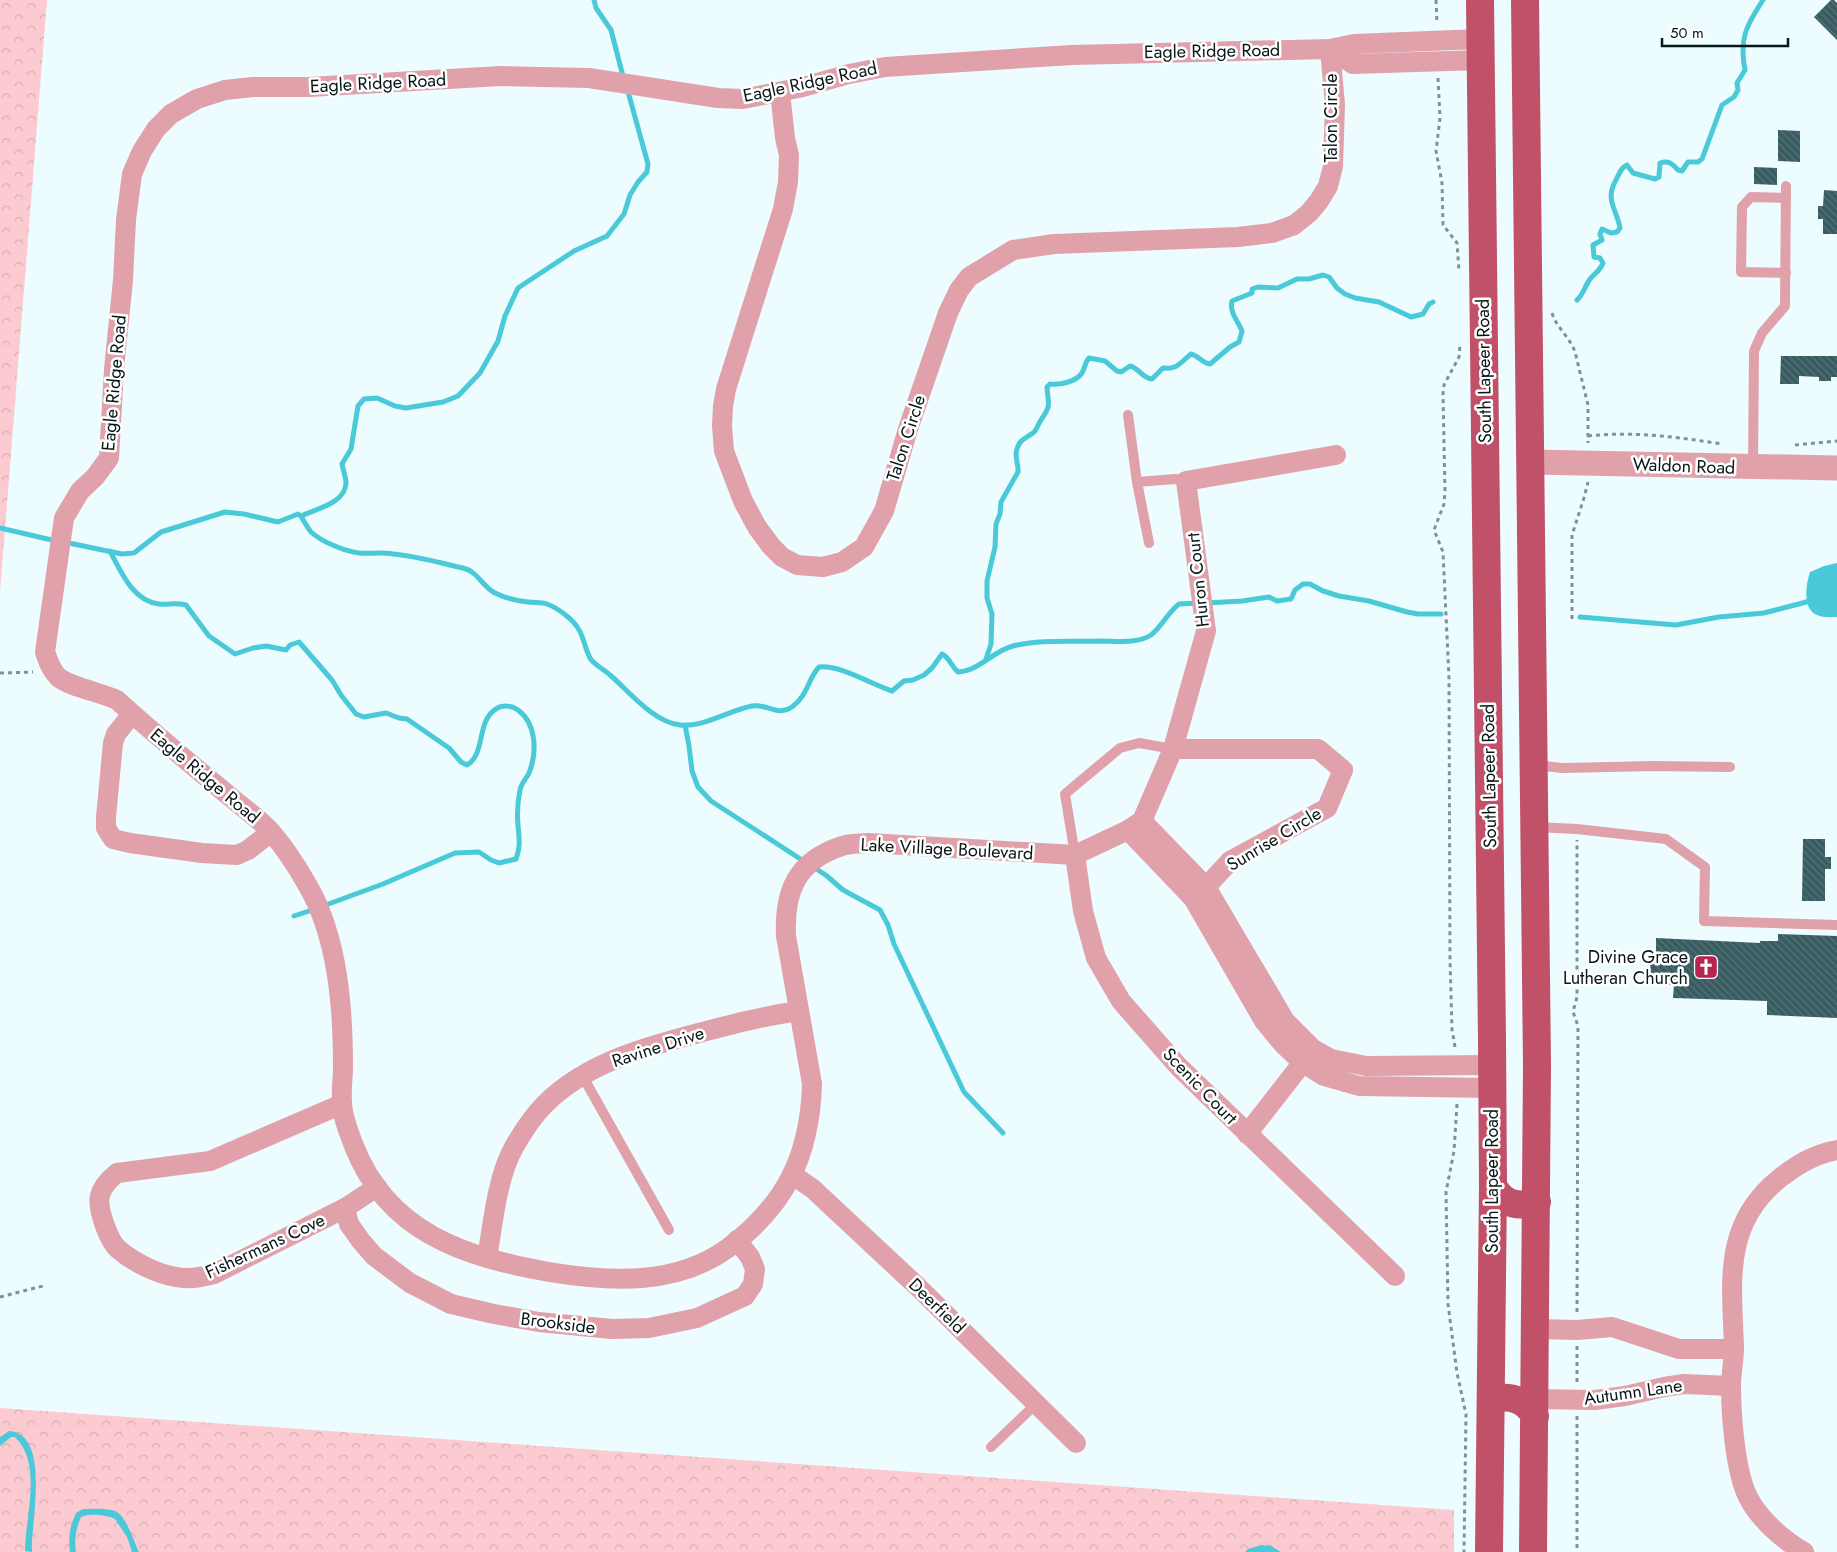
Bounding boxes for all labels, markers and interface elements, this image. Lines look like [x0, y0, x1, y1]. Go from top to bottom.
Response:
scale bar [1662, 15, 1788, 47]
text: 50 m [1670, 22, 1704, 44]
street label: Eagle Ridge Road [1144, 37, 1280, 65]
street label: Eagle Ridge Road [741, 55, 879, 109]
street label: Eagle Ridge Road [309, 66, 447, 100]
street label: Talon Circle [1318, 74, 1344, 162]
street label: South Lapeer Road [1470, 299, 1498, 443]
street label: Eagle Ridge Road [95, 314, 133, 452]
street label: Talon Circle [880, 392, 932, 484]
street label: Waldon Road [1632, 451, 1736, 481]
street label: Huron Court [1180, 531, 1216, 629]
street label: South Lapeer Road [1475, 704, 1503, 848]
street label: Eagle Ridge Road [144, 722, 266, 830]
street label: Sunrise Circle [1222, 800, 1326, 878]
street label: Lake Village Boulevard [860, 831, 1034, 867]
place label: Divine Grace Lutheran Church [1563, 944, 1688, 991]
church icon: Divine Grace Lutheran Church [1693, 954, 1719, 980]
street label: Ravine Drive [609, 1020, 707, 1074]
street label: Scenic Court [1157, 1042, 1244, 1131]
street label: South Lapeer Road [1479, 1109, 1505, 1253]
street label: Fishermans Cove [201, 1207, 329, 1285]
street label: Deerfield [903, 1272, 971, 1340]
street label: Brookside [519, 1306, 597, 1340]
street label: Autumn Lane [1582, 1372, 1684, 1412]

